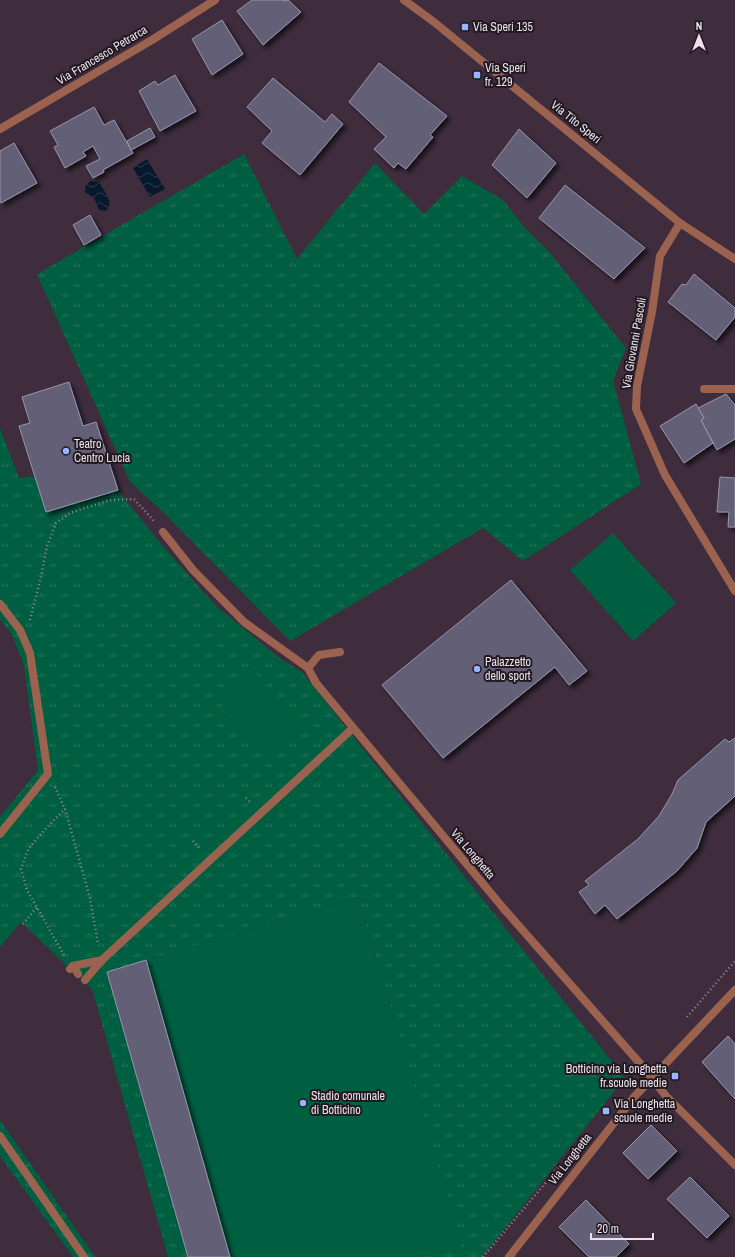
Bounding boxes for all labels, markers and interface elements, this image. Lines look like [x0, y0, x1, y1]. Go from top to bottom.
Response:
north arrow [679, 16, 719, 56]
place label: Via Speri 135 [473, 19, 534, 35]
text: N [696, 19, 702, 33]
street label: Via Francesco Petrarca [54, 21, 151, 88]
marker: Via Speri 135 [460, 22, 470, 32]
place label: Via Speri fr. 129 [485, 60, 526, 90]
marker: Via Speri fr. 129 [472, 70, 482, 80]
street label: Via Tito Speri [548, 97, 604, 147]
street label: Via Giovanni Pascoli [618, 296, 650, 390]
place label: Teatro Centro Lucia [74, 436, 131, 466]
marker: Teatro Centro Lucia [61, 446, 71, 456]
place label: Palazzetto dello sport [485, 654, 531, 684]
marker: Palazzetto dello sport [472, 664, 482, 674]
street label: Via Longhetta [447, 825, 499, 883]
place label: Botticino via Longhetta fr.scuole medie [566, 1061, 668, 1091]
marker: Botticino via Longhetta fr.scuole medie [670, 1071, 680, 1081]
place label: Stadio comunale di Botticino [311, 1088, 385, 1118]
place label: Via Longhetta scuole medie [614, 1096, 676, 1126]
marker: Stadio comunale di Botticino [298, 1098, 308, 1108]
marker: Via Longhetta scuole medie [601, 1106, 611, 1116]
street label: Via Longhetta [545, 1130, 595, 1188]
scale bar [591, 1215, 653, 1241]
text: 20 m [597, 1221, 619, 1237]

